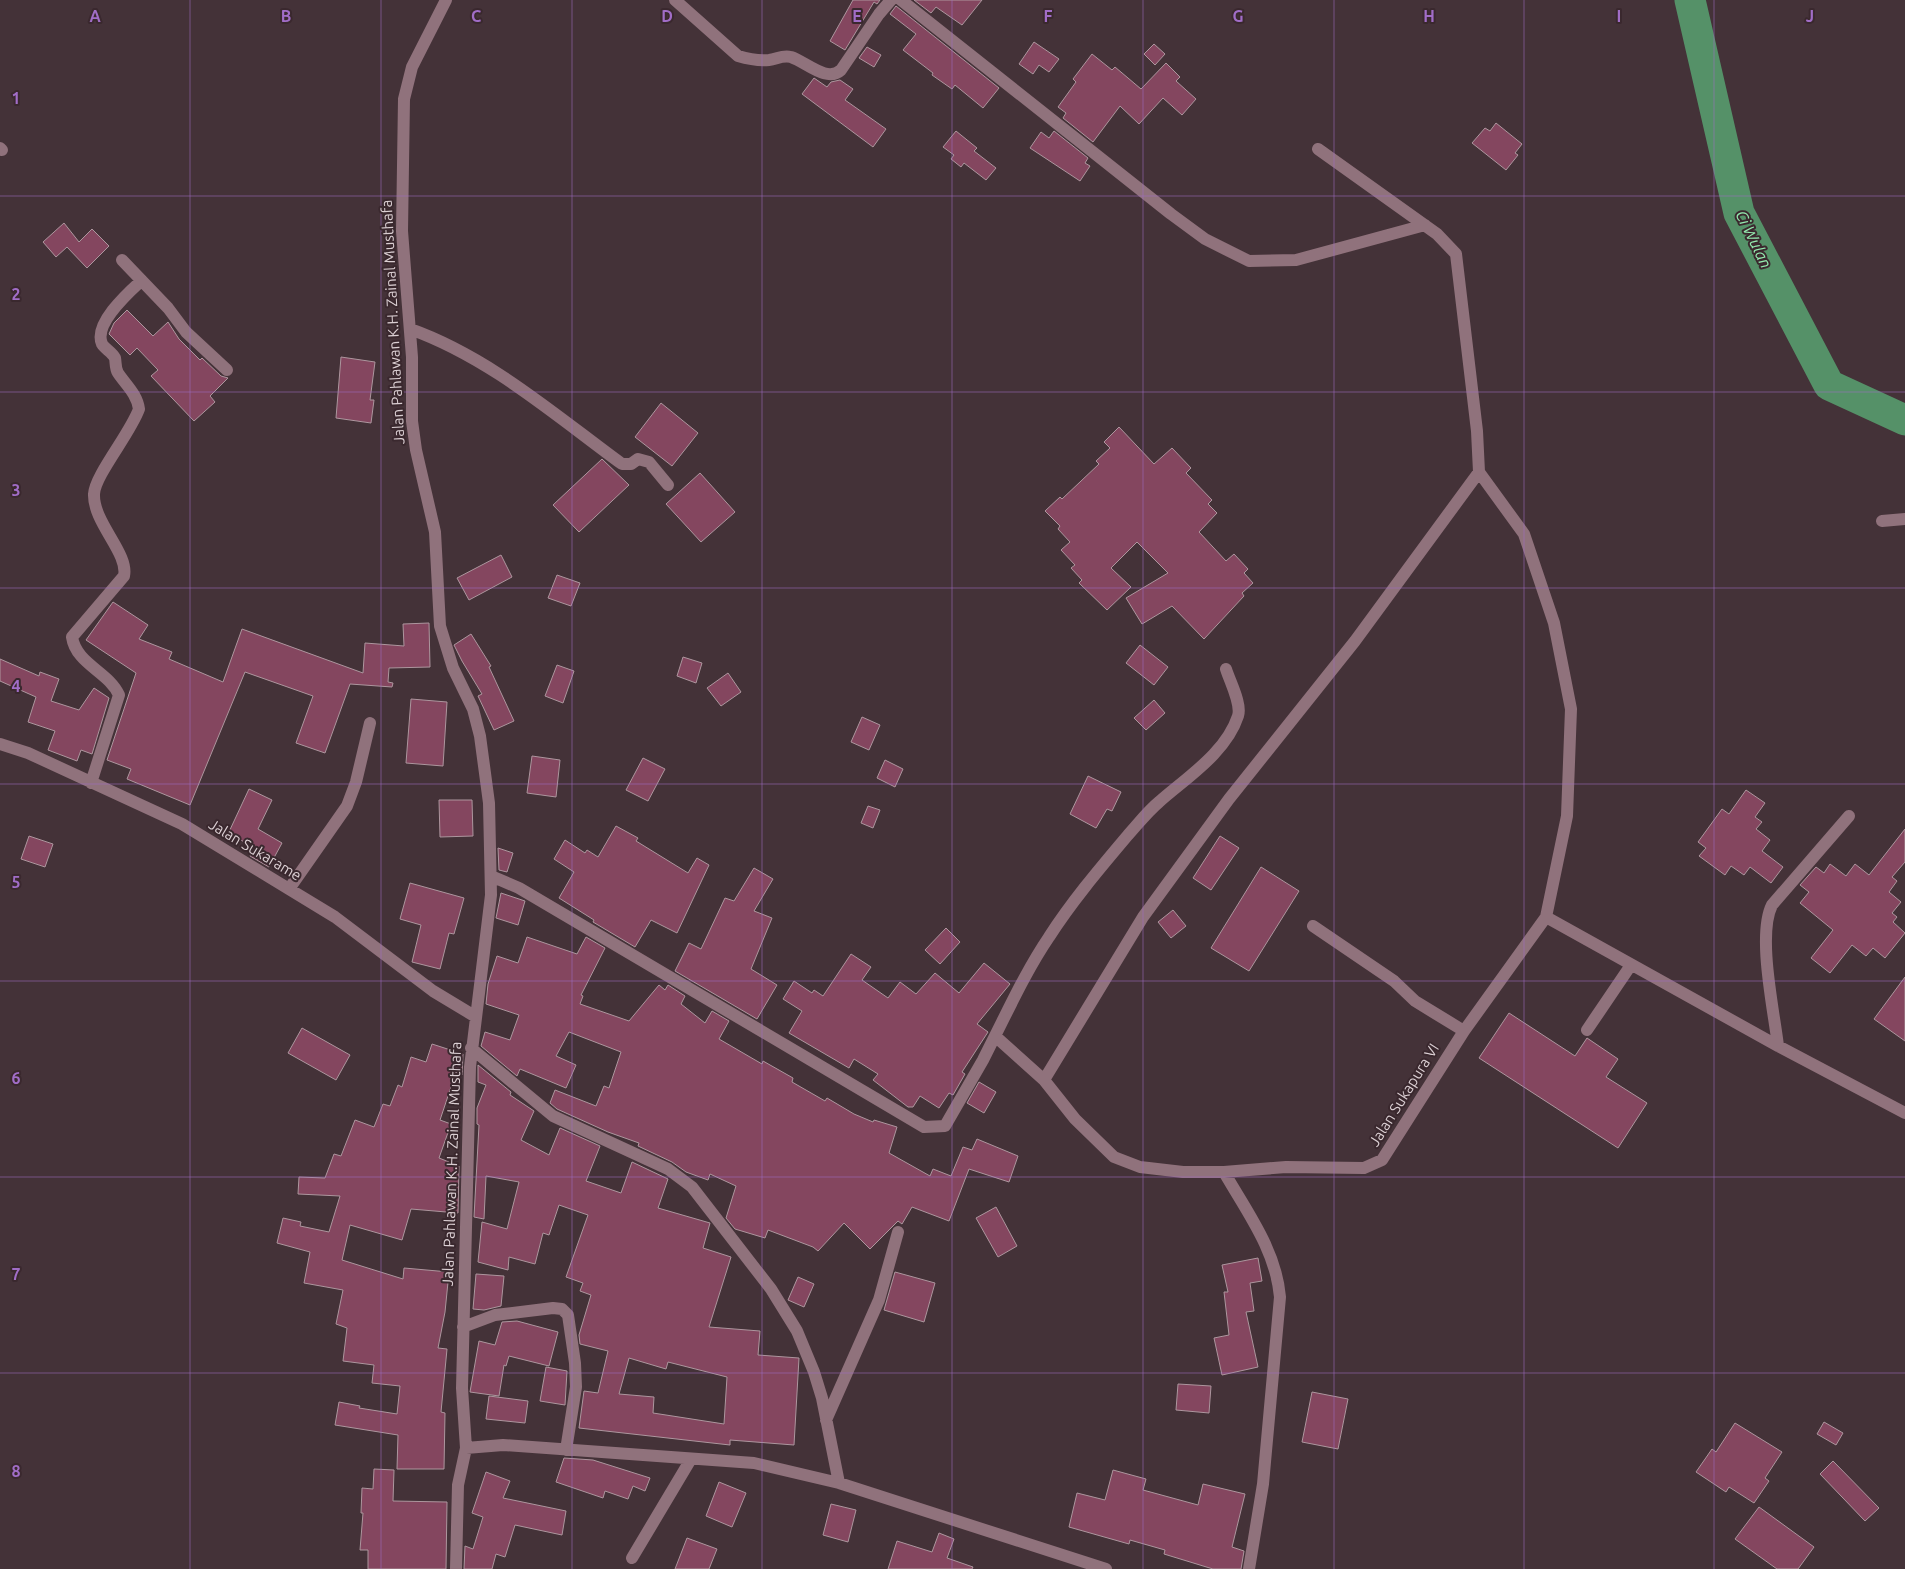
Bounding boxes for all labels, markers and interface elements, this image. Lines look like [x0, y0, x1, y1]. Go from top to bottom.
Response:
text: A [89, 7, 101, 25]
text: B [281, 7, 291, 25]
text: C [471, 7, 481, 25]
text: D [661, 7, 673, 25]
text: E [852, 7, 862, 25]
text: F [1044, 7, 1053, 25]
text: G [1232, 7, 1244, 25]
text: H [1423, 7, 1435, 25]
text: I [1617, 7, 1621, 25]
text: J [1806, 7, 1814, 25]
text: 1 [11, 89, 21, 107]
street label: Jalan Pahlawan K.H. Zainal Musthafa [378, 199, 407, 445]
water label: Ci Wulan [1732, 207, 1776, 271]
text: 2 [11, 285, 21, 303]
text: 3 [11, 481, 21, 499]
text: 4 [11, 677, 21, 695]
street label: Jalan Sukarame [206, 815, 305, 884]
text: 5 [11, 873, 21, 891]
street label: Jalan Sukapura VI [1365, 1040, 1442, 1149]
street label: Jalan Pahlawan K.H. Zainal Musthafa [439, 1041, 464, 1287]
text: 6 [11, 1069, 21, 1087]
text: 7 [11, 1265, 21, 1283]
text: 8 [11, 1462, 21, 1480]

